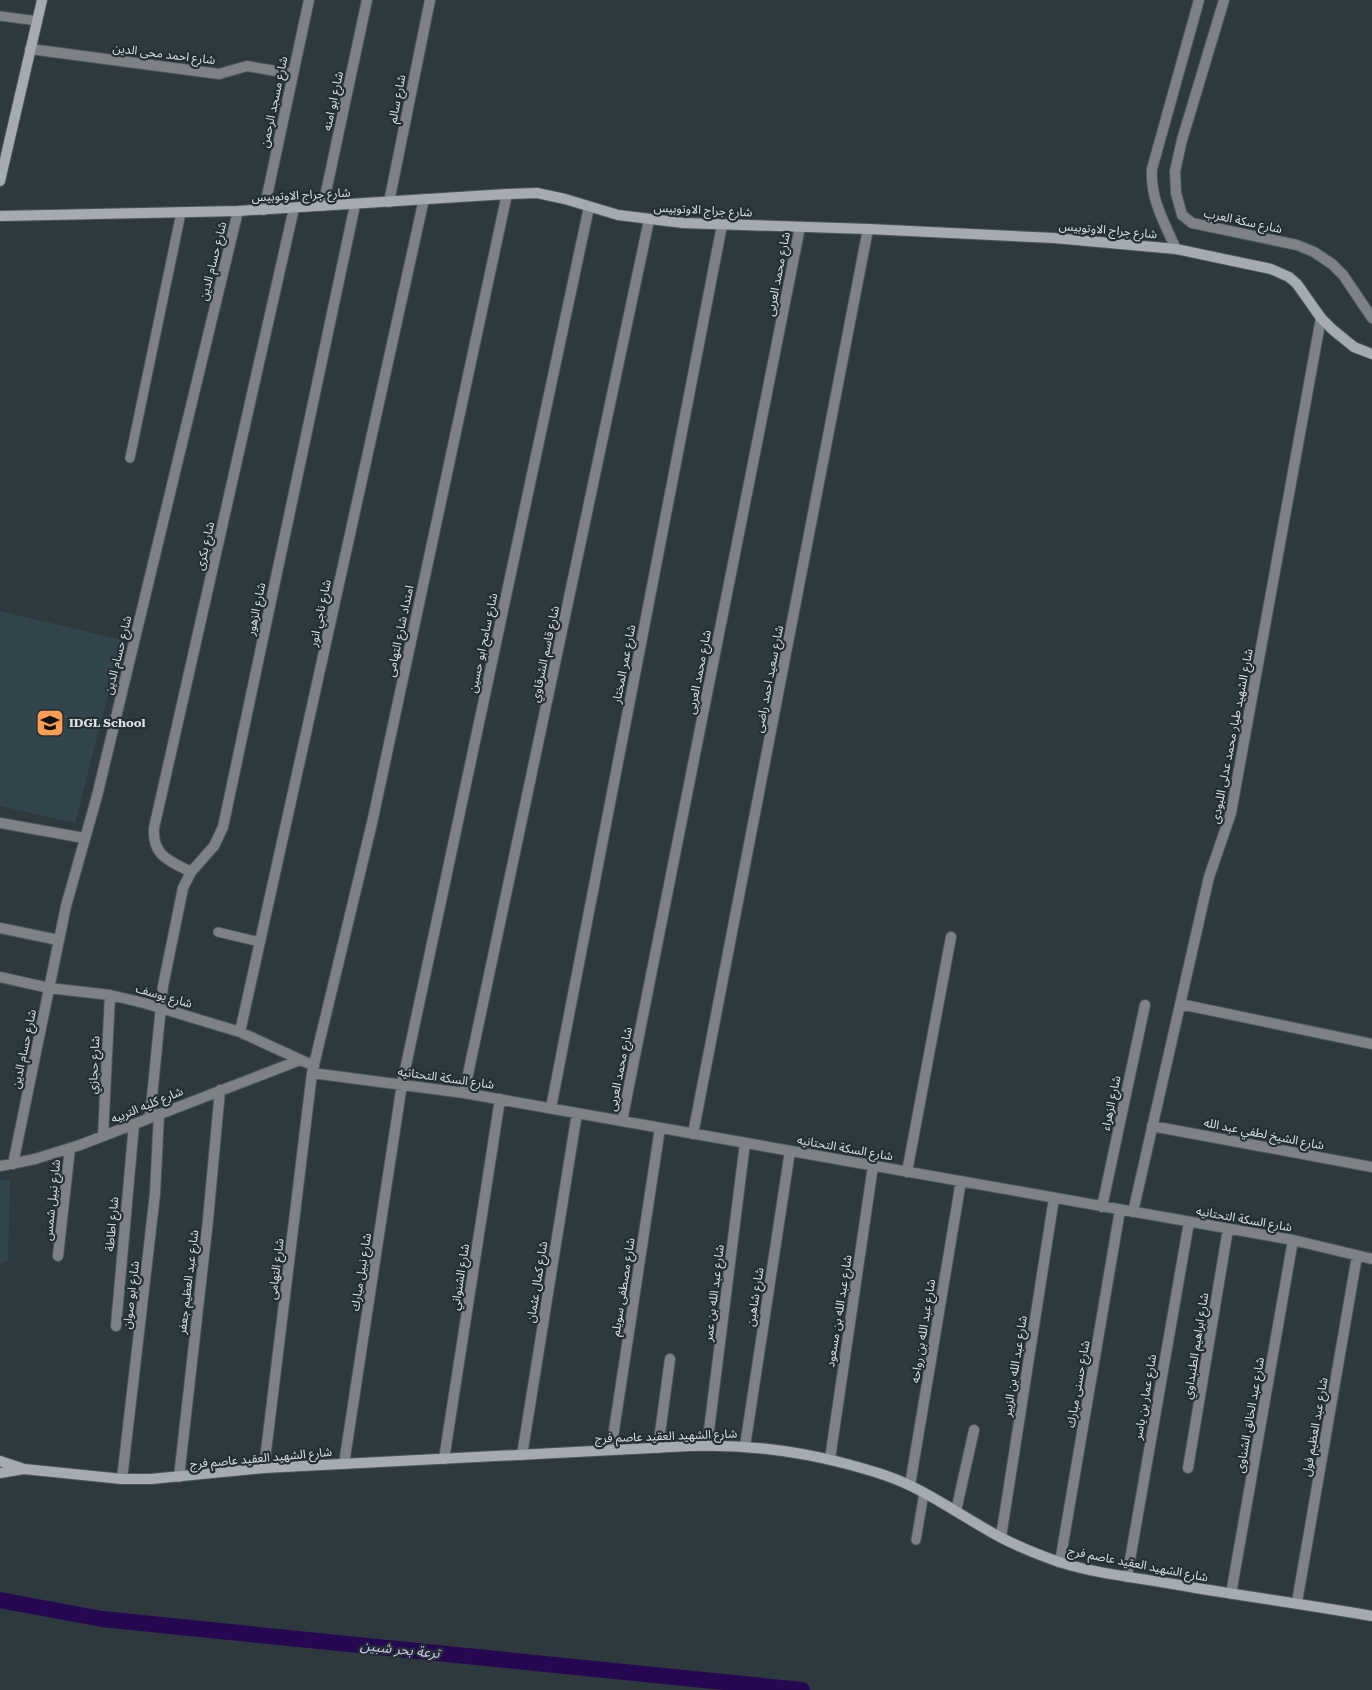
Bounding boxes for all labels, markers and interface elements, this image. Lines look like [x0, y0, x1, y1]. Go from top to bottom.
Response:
street label: شارع احمد محى الدين [112, 41, 216, 69]
street label: شارع مسجد الرحمن [257, 55, 292, 149]
street label: شارع ابو امنه [320, 70, 348, 132]
street label: شارع سالم [385, 74, 411, 125]
street label: شارع جراج الاوتوبيس [251, 185, 351, 207]
street label: شارع جراج الاوتوبيس [653, 200, 753, 222]
street label: شارع سكة العرب [1202, 206, 1283, 238]
street label: شارع جراج الاوتوبيس [1058, 219, 1158, 243]
street label: شارع حسام الدين [196, 220, 232, 302]
street label: شارع محمد العربى [763, 231, 795, 318]
street label: شارع بكرى [193, 520, 219, 572]
street label: شارع ناجي انور [306, 578, 337, 649]
street label: شارع الزهور [243, 581, 270, 638]
street label: امتداد شارع التهامى [383, 584, 419, 678]
street label: شارع سامح ابو حسين [466, 592, 502, 695]
street label: شارع قاسم الشرقاوي [528, 604, 565, 704]
street label: شارع حسام الدين [101, 614, 137, 696]
street label: شارع عمر المختار [609, 623, 640, 706]
street label: شارع سعيد احمد راضى [752, 624, 788, 734]
street label: شارع محمد العربى [684, 629, 716, 716]
street label: شارع الشهيد طيار محمد عدلى اللبودى [1208, 647, 1258, 825]
school or university icon: IDGL School [35, 708, 65, 738]
place label: IDGL School [69, 716, 146, 730]
street label: شارع يوسف [134, 981, 194, 1013]
street label: شارع حسام الدين [9, 1008, 41, 1090]
street label: شارع محمد العربى [605, 1026, 637, 1113]
street label: شارع حجازي [85, 1036, 105, 1095]
street label: شارع السكة التحتانيه [397, 1064, 495, 1094]
street label: شارع الزهراء [1098, 1074, 1126, 1132]
street label: شارع كليه التربيه [109, 1084, 186, 1128]
street label: شارع الشيخ لطفي عبد الله [1202, 1115, 1325, 1155]
street label: شارع السكة التحتانيه [796, 1133, 894, 1165]
street label: شارع نبيل شمس [41, 1159, 65, 1242]
street label: شارع اطاطة [103, 1196, 123, 1252]
street label: شارع السكة التحتانيه [1195, 1204, 1293, 1236]
street label: شارع عبد العظيم جعفر [175, 1229, 203, 1336]
street label: شارع نبيل مبارك [348, 1232, 376, 1312]
street label: شارع مصطفى سويلم [608, 1237, 640, 1338]
street label: شارع التهامى [265, 1238, 289, 1301]
street label: شارع كمال عثمان [524, 1240, 552, 1324]
street label: شارع الشنواني [448, 1243, 475, 1312]
street label: شارع عبد الله بن عمر [701, 1244, 729, 1343]
street label: شارع عبد الله بن مسعود [823, 1254, 857, 1369]
street label: شارع ابو صوان [120, 1260, 144, 1330]
street label: شارع شاهين [743, 1267, 769, 1328]
street label: شارع عبد الله بن رواحه [908, 1278, 940, 1384]
street label: شارع ابراهيم الطنبداوي [1181, 1292, 1214, 1401]
street label: شارع عبد الله بن الزبير [1000, 1314, 1032, 1419]
street label: شارع حسنى مبارك [1063, 1339, 1095, 1429]
street label: شارع عمار بن ياسر [1130, 1353, 1161, 1442]
street label: شارع عبد الخالق الشناوى [1233, 1356, 1269, 1474]
street label: شارع عبد العظيم فول [1299, 1376, 1333, 1478]
street label: شارع الشهيد العقيد عاصم فرج [595, 1427, 738, 1447]
street label: شارع الشهيد العقيد عاصم فرج [189, 1445, 333, 1473]
street label: شارع الشهيد العقيد عاصم فرج [1066, 1544, 1209, 1586]
water label: ترعة بحر شبين [359, 1637, 442, 1662]

